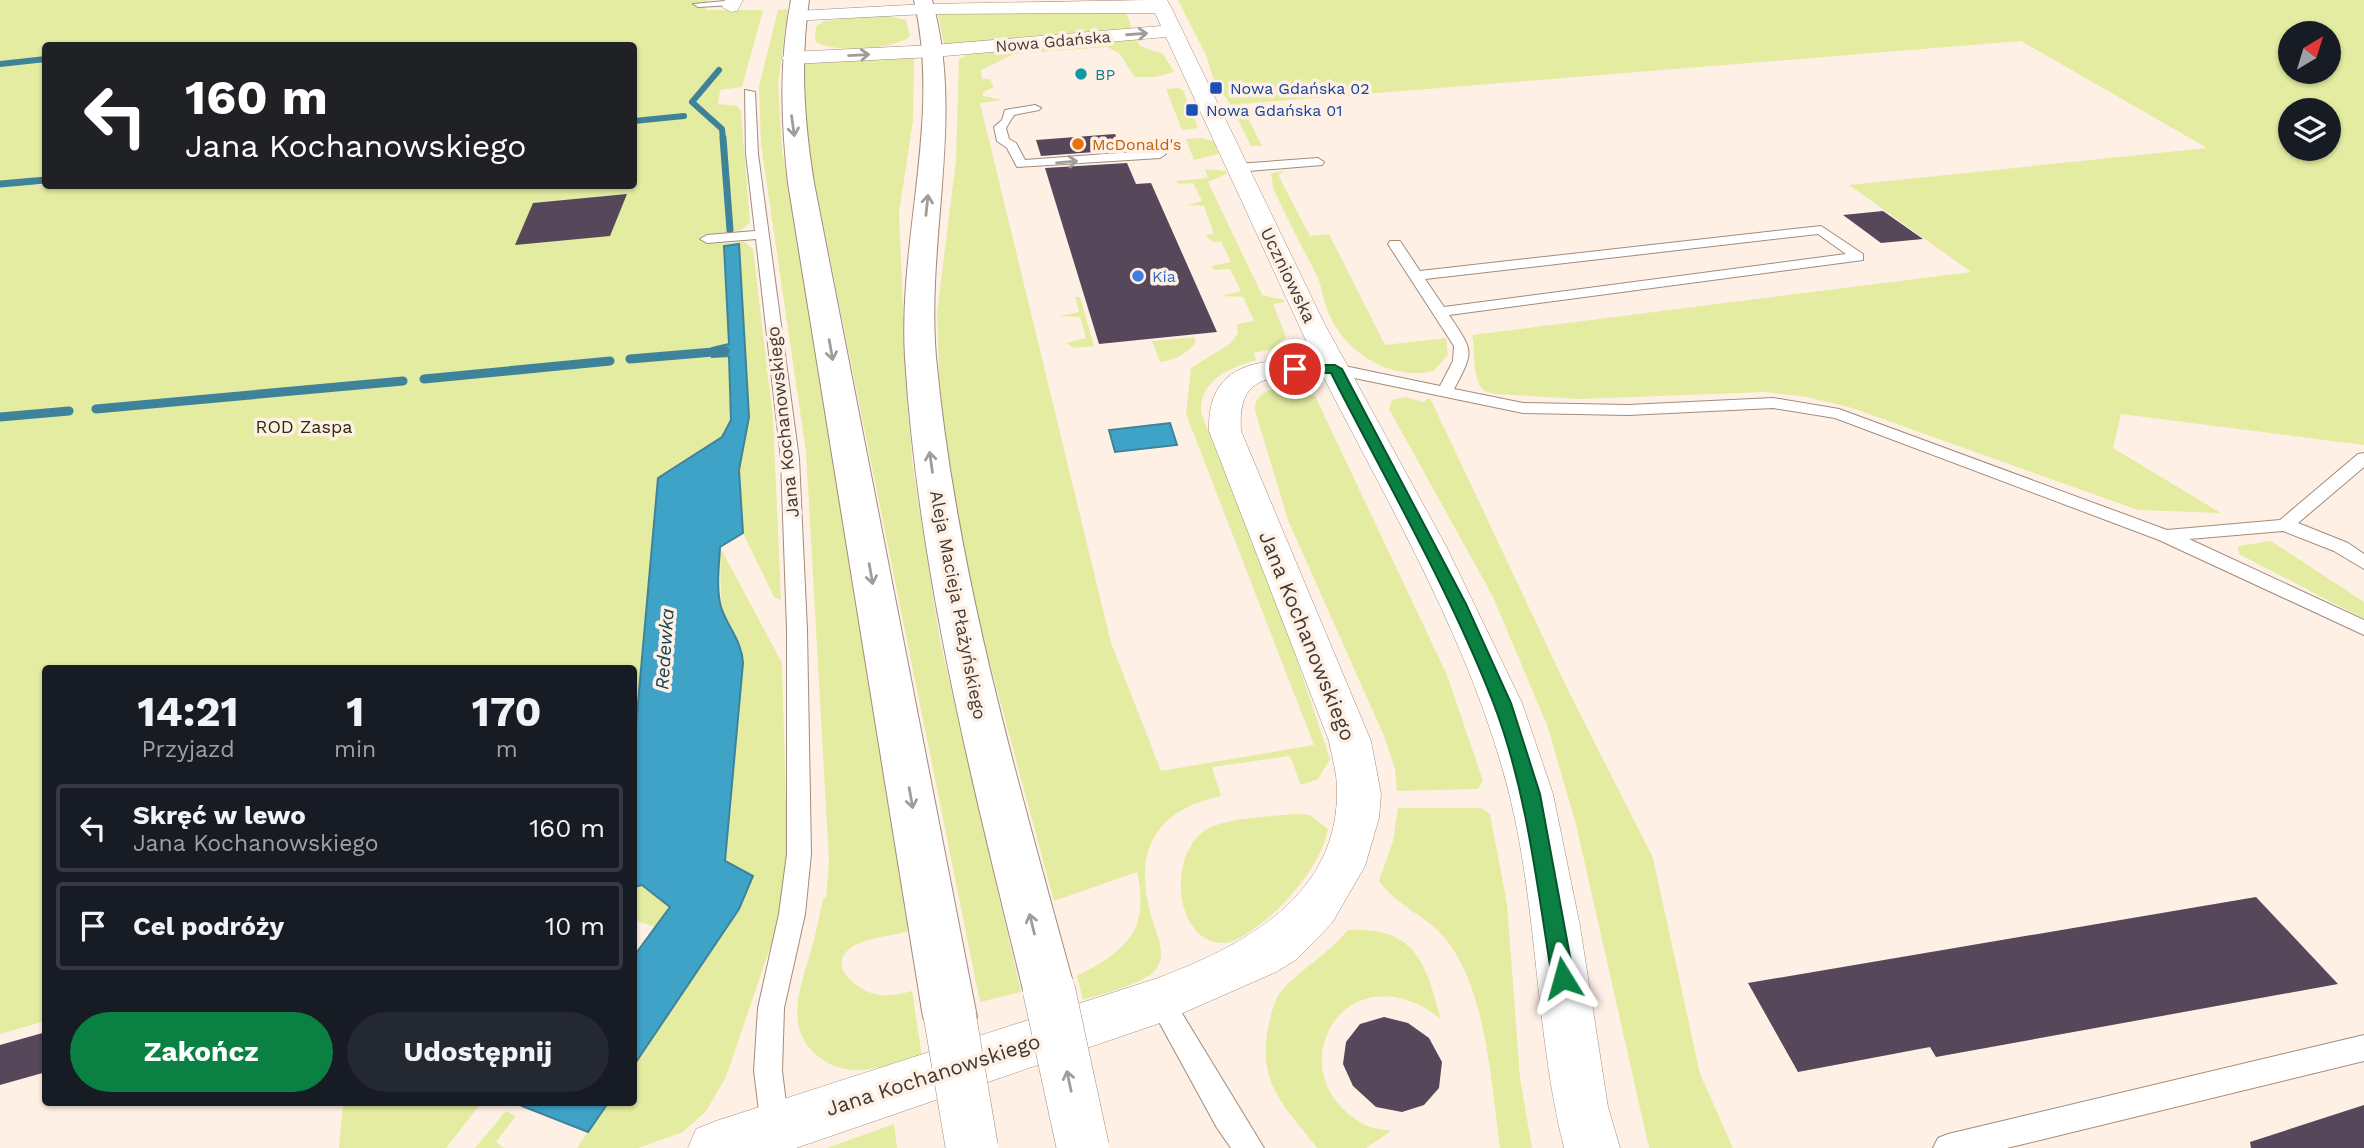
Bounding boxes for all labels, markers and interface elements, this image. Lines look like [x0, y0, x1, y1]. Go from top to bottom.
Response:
north arrow [2278, 21, 2342, 84]
map controls [2278, 21, 2341, 161]
street label: Nowa Gdańska [995, 27, 1111, 56]
one-way arrow [1126, 27, 1149, 40]
one-way arrow [847, 48, 870, 61]
place label: BP [1095, 65, 1115, 84]
marker: BP [1073, 66, 1089, 82]
text: 160 m [185, 68, 328, 126]
icon: left [70, 70, 161, 161]
place label: Nowa Gdańska 02 [1230, 79, 1370, 98]
marker: Nowa Gdańska 02 [1208, 80, 1224, 96]
button: layers [2278, 98, 2341, 161]
place label: Nowa Gdańska 01 [1206, 101, 1343, 120]
marker: Nowa Gdańska 01 [1184, 102, 1200, 118]
one-way arrow [787, 114, 800, 137]
text: Jana Kochanowskiego [185, 127, 527, 165]
place label: McDonald's [1092, 135, 1182, 154]
marker: McDonald's [1070, 136, 1086, 152]
one-way arrow [1056, 155, 1078, 168]
one-way arrow [921, 194, 934, 217]
street label: Uczniowska [1256, 224, 1321, 326]
place label: Kia [1152, 267, 1176, 286]
marker: Kia [1130, 268, 1146, 284]
street label: Jana Kochanowskiego [762, 325, 803, 519]
one-way arrow [825, 338, 838, 361]
pin [1265, 339, 1325, 399]
icon: arrive [1276, 350, 1314, 388]
park label: ROD Zaspa [256, 416, 352, 437]
one-way arrow [925, 452, 938, 474]
street label: Aleja Macieja Płażyńskiego [926, 489, 991, 721]
street label: Jana Kochanowskiego [1254, 527, 1361, 744]
one-way arrow [865, 562, 878, 585]
water label: Redewka [650, 607, 679, 691]
text: 14:21 [138, 687, 239, 736]
text: 1 [346, 687, 364, 736]
text: 170 [472, 687, 541, 736]
text: Przyjazd [141, 736, 235, 763]
text: min [334, 736, 376, 763]
text: m [496, 736, 518, 763]
one-way arrow [905, 786, 918, 809]
text: Skręć w lewo [133, 800, 306, 830]
icon: left [74, 809, 112, 847]
text: 160 m [529, 813, 605, 843]
text: Jana Kochanowskiego [133, 830, 378, 857]
icon: arrive [74, 907, 112, 945]
text: Cel podróży [133, 911, 284, 941]
text: 10 m [545, 911, 605, 941]
one-way arrow [1025, 913, 1038, 936]
position arrow [1526, 941, 1600, 1015]
button: Zakończ [70, 1012, 333, 1092]
button: Udostępnij [347, 1012, 609, 1092]
street label: Jana Kochanowskiego [822, 1028, 1043, 1121]
one-way arrow [1062, 1070, 1075, 1093]

